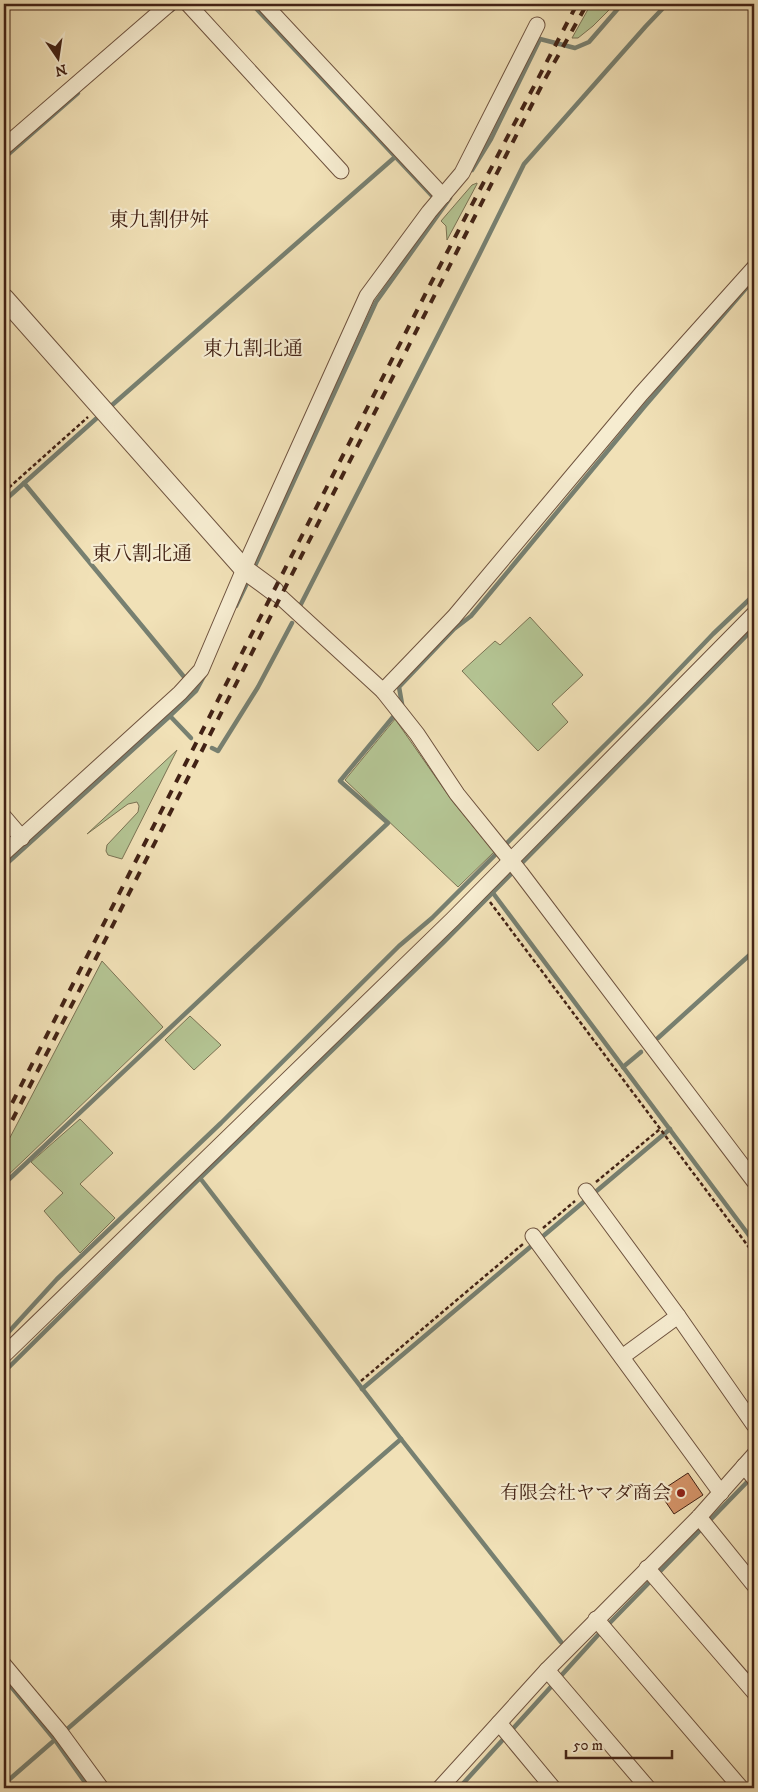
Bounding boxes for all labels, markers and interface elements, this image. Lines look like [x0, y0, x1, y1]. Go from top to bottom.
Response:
north arrow [32, 32, 82, 82]
text: N [53, 60, 68, 80]
district label: 東九割伊舛 [109, 208, 209, 233]
district label: 東九割北通 [203, 337, 303, 362]
district label: 東八割北通 [92, 542, 192, 567]
place label: 有限会社ヤマダ商会 [500, 1482, 671, 1505]
marker: 有限会社ヤマダ商会 [675, 1487, 687, 1499]
scale bar [566, 1727, 672, 1759]
text: 50 m [573, 1736, 603, 1755]

